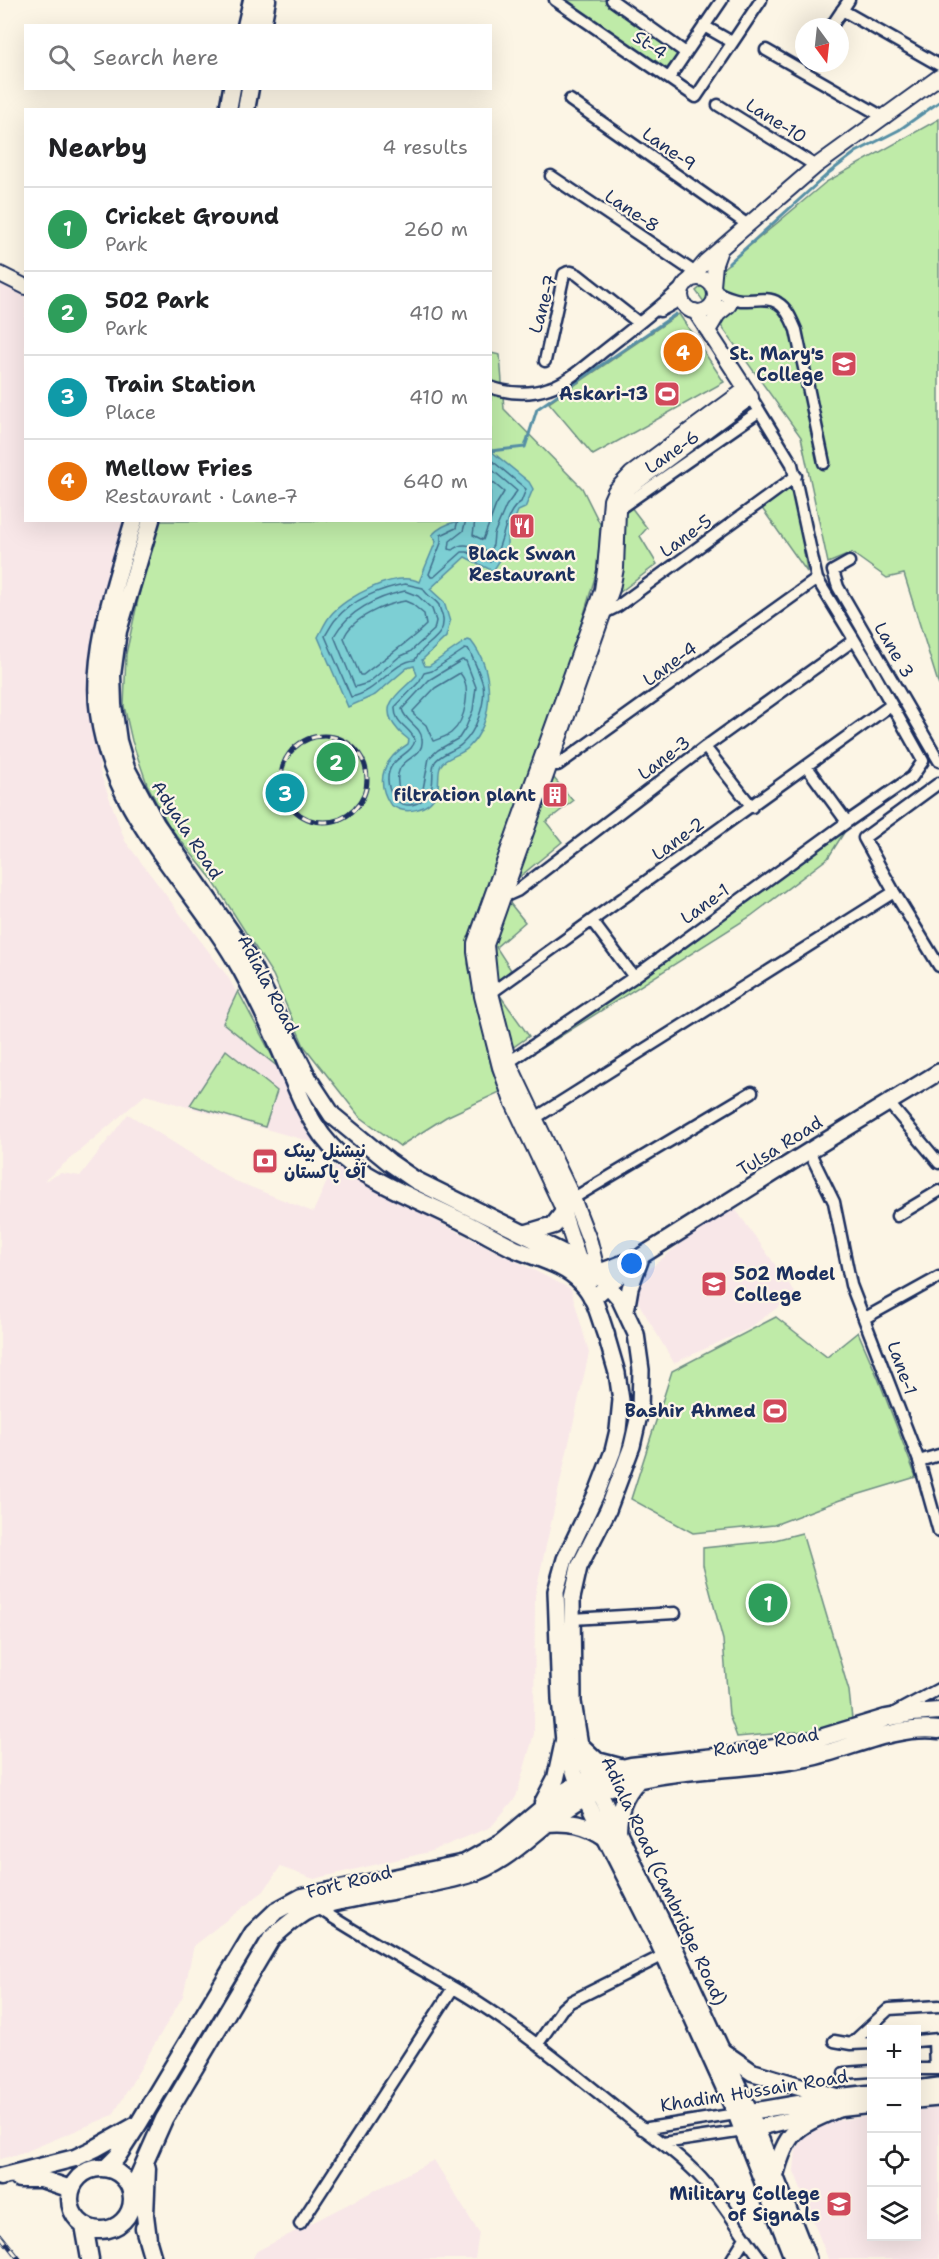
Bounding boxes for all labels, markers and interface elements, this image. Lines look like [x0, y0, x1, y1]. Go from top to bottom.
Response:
north arrow [795, 18, 849, 72]
search box [24, 24, 492, 90]
street label: St-4 [628, 25, 672, 65]
icon: search [45, 41, 78, 74]
text: Search here [93, 43, 219, 72]
street label: Lane-10 [741, 93, 811, 149]
street label: Lane-9 [637, 122, 701, 176]
text: Nearby [48, 130, 147, 165]
text: 4 results [382, 134, 468, 160]
street label: Lane-8 [600, 184, 664, 238]
text: Cricket Ground [105, 202, 279, 231]
text: 1 [63, 216, 72, 242]
text: 260 m [403, 216, 468, 242]
text: Park [105, 231, 148, 257]
street label: Lane-7 [523, 272, 563, 336]
text: 502 Park [105, 286, 210, 315]
text: 2 [61, 300, 75, 326]
text: 410 m [409, 300, 468, 326]
text: Park [105, 315, 148, 341]
pin: 4 [664, 330, 702, 374]
place label: St. Mary's College [729, 342, 824, 387]
school or university icon: St. Mary's College [829, 349, 859, 379]
text: Train Station [105, 370, 256, 399]
sports icon: Askari-13 [652, 379, 682, 409]
place label: Askari-13 [559, 382, 648, 406]
text: 3 [61, 384, 75, 410]
text: 410 m [409, 384, 468, 410]
text: Place [105, 399, 156, 425]
street label: Lane-6 [640, 424, 704, 480]
text: Mellow Fries [105, 454, 253, 483]
text: 4 [61, 468, 75, 494]
text: 640 m [403, 468, 468, 494]
text: Restaurant · Lane-7 [105, 483, 298, 509]
street label: Lane-5 [655, 509, 717, 563]
restaurant icon: Black Swan Restaurant [507, 511, 537, 541]
place label: Black Swan Restaurant [468, 542, 576, 587]
street label: Lane 3 [868, 618, 920, 682]
street label: Lane-4 [638, 636, 702, 692]
street label: Lane-3 [633, 730, 695, 786]
pin: 2 [316, 740, 356, 784]
pin: 3 [266, 770, 304, 816]
street label: Adyala Road [146, 776, 228, 884]
building icon: filtration plant [540, 780, 570, 810]
place label: filtration plant [393, 783, 536, 807]
street label: Lane-2 [647, 812, 709, 866]
street label: Lane-1 [676, 878, 734, 930]
street label: Adiala Road [232, 931, 304, 1037]
street label: Tulsa Road [733, 1110, 827, 1182]
place label: نیشنل بینک آف پاکستان [284, 1139, 367, 1184]
bank icon: نیشنل بینک آف پاکستان [250, 1146, 280, 1176]
your location [617, 1249, 646, 1278]
place label: 502 Model College [734, 1262, 835, 1307]
school or university icon: 502 Model College [699, 1269, 729, 1299]
street label: Lane-1 [881, 1338, 923, 1398]
sports icon: Bashir Ahmed [760, 1396, 790, 1426]
place label: Bashir Ahmed [625, 1399, 756, 1423]
pin: 1 [748, 1580, 788, 1626]
street label: Range Road [711, 1722, 821, 1762]
street label: Adiala Road (Cambridge Road) [596, 1753, 732, 2009]
street label: Fort Road [304, 1860, 394, 1904]
map controls [867, 2025, 921, 2241]
button: + [867, 2025, 921, 2079]
street label: Khadim Hussain Road [658, 2064, 850, 2118]
button: − [867, 2079, 921, 2133]
button: locate [867, 2133, 921, 2187]
place label: Military College of Signals [669, 2182, 820, 2227]
button: layers [867, 2187, 921, 2241]
school or university icon: Military College of Signals [824, 2189, 854, 2219]

